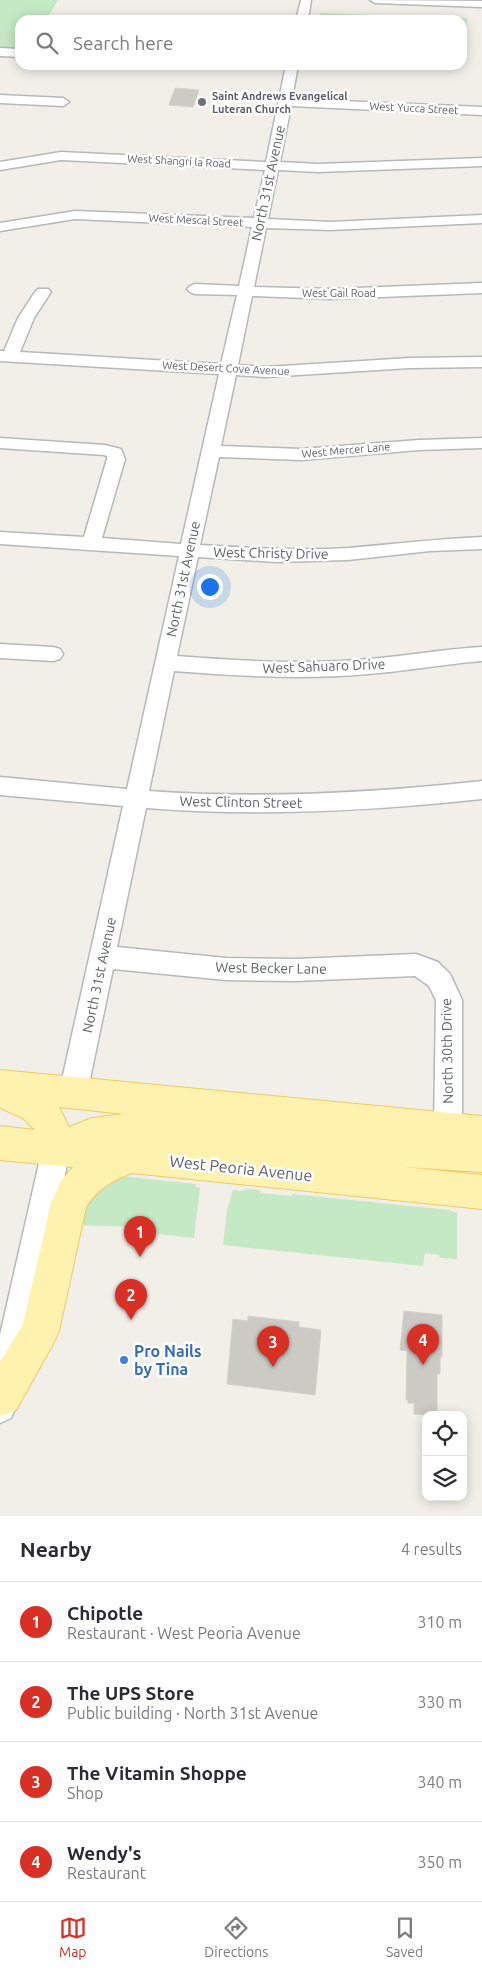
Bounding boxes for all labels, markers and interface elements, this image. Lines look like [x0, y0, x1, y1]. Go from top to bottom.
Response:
search box [15, 15, 467, 70]
icon: search [33, 29, 61, 57]
text: Search here [73, 32, 173, 54]
place label: Saint Andrews Evangelical Luteran Church [212, 90, 348, 115]
marker: Saint Andrews Evangelical Luteran Church [196, 96, 208, 108]
street label: West Yucca Street [369, 100, 459, 116]
street label: North 31st Avenue [248, 124, 288, 242]
street label: West Shangri la Road [127, 152, 231, 170]
street label: West Mescal Street [148, 212, 244, 229]
street label: West Gail Road [302, 287, 376, 299]
street label: West Desert Cove Avenue [162, 359, 290, 377]
street label: West Mercer Lane [301, 440, 391, 460]
street label: North 31st Avenue [163, 520, 203, 638]
street label: West Christy Drive [213, 544, 329, 562]
your location [197, 574, 223, 600]
street label: West Sahuaro Drive [262, 656, 386, 676]
street label: West Clinton Street [179, 793, 303, 811]
street label: North 31st Avenue [79, 916, 119, 1034]
street label: West Becker Lane [215, 959, 327, 977]
street label: North 30th Drive [438, 998, 456, 1104]
street label: West Peoria Avenue [169, 1152, 313, 1184]
pin: 1 [124, 1216, 156, 1257]
pin: 2 [115, 1279, 147, 1320]
pin: 4 [407, 1324, 439, 1365]
pin: 3 [257, 1326, 289, 1367]
place label: Pro Nails by Tina [134, 1342, 201, 1378]
marker: Pro Nails by Tina [118, 1354, 130, 1366]
map controls [422, 1411, 467, 1501]
button: locate [422, 1411, 467, 1456]
button: layers [422, 1456, 467, 1501]
text: Nearby [20, 1537, 91, 1561]
text: 4 results [401, 1540, 462, 1558]
text: Chipotle [67, 1602, 143, 1624]
text: 1 [31, 1613, 41, 1631]
text: 310 m [417, 1613, 462, 1631]
text: Restaurant · West Peoria Avenue [67, 1624, 301, 1642]
text: The UPS Store [67, 1682, 194, 1704]
text: 2 [31, 1693, 41, 1711]
text: 330 m [417, 1693, 462, 1711]
text: Public building · North 31st Avenue [67, 1704, 318, 1722]
text: The Vitamin Shoppe [67, 1762, 247, 1784]
text: 3 [31, 1773, 41, 1791]
text: 340 m [417, 1773, 462, 1791]
text: Shop [67, 1784, 103, 1802]
text: Wendy's [67, 1842, 142, 1864]
text: 4 [31, 1853, 41, 1871]
text: 350 m [417, 1853, 462, 1871]
text: Restaurant [67, 1864, 146, 1882]
tab: Map [59, 1914, 87, 1960]
tab: Directions [204, 1914, 268, 1960]
tab: Saved [386, 1914, 423, 1960]

